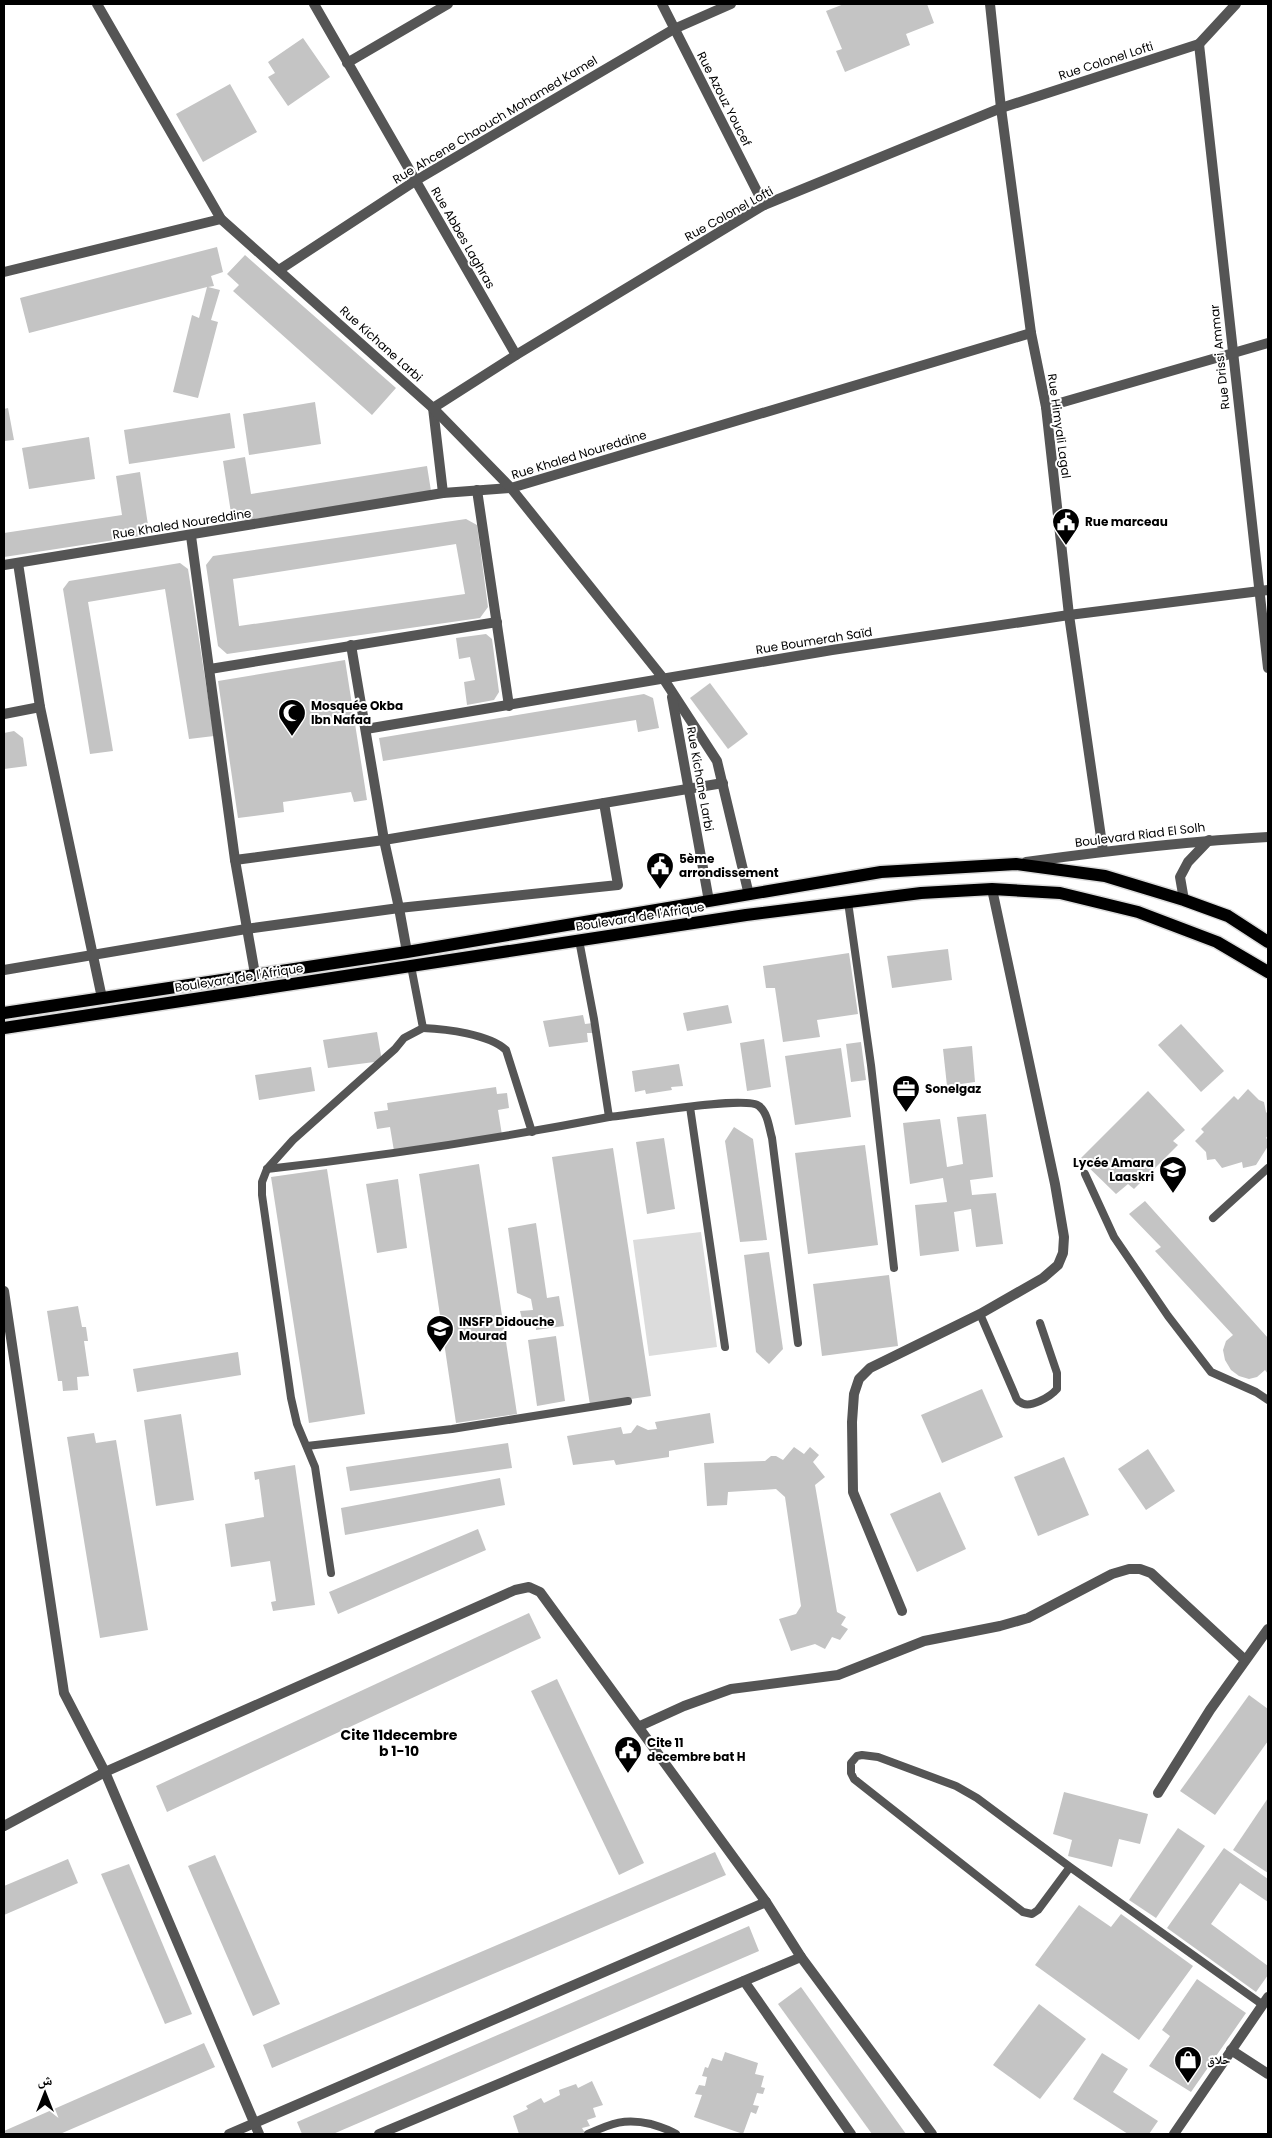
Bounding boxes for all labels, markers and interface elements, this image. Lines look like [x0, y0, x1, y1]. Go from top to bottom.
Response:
street label: Rue Colonel Lofti [1056, 37, 1155, 84]
street label: Rue Azouz Youcef [693, 48, 756, 149]
street label: Rue Ahcene Chaouch Mohamed Kamel [389, 51, 600, 188]
street label: Rue Colonel Lofti [682, 182, 776, 245]
street label: Rue Abbes Laghras [427, 184, 499, 292]
street label: Rue Kichane Larbi [336, 302, 426, 385]
street label: Rue Drissi Ammar [1205, 303, 1233, 410]
street label: Rue Himyali Lagal [1044, 372, 1075, 479]
street label: Rue Khaled Noureddine [509, 426, 648, 483]
street label: Rue Khaled Noureddine [111, 504, 253, 543]
public building icon: Rue marceau [1051, 507, 1081, 546]
place label: Rue marceau [1085, 513, 1168, 530]
street label: Rue Boumerah Saïd [754, 623, 873, 658]
place label: Mosquée Okba Ibn Nafaa [311, 697, 403, 728]
mosque icon: Mosquée Okba Ibn Nafaa [277, 698, 307, 737]
street label: Rue Kichane Larbi [683, 725, 718, 833]
street label: Boulevard Riad El Solh [1074, 818, 1206, 851]
place label: 5ème arrondissement [679, 850, 779, 881]
public building icon: 5ème arrondissement [645, 851, 675, 890]
street label: Boulevard de l'Afrique [574, 898, 705, 935]
street label: Boulevard de l'Afrique [173, 959, 304, 996]
office icon: Sonelgaz [891, 1074, 921, 1113]
place label: Sonelgaz [925, 1080, 981, 1097]
place label: Lycée Amara Laaskri [1073, 1154, 1154, 1185]
school or university icon: Lycée Amara Laaskri [1158, 1155, 1188, 1194]
place label: INSFP Didouche Mourad [459, 1313, 555, 1344]
school or university icon: INSFP Didouche Mourad [425, 1314, 455, 1353]
district label: Cite 11decembre b 1-10 [341, 1725, 458, 1761]
place label: Cite 11 decembre bat H [647, 1734, 746, 1765]
public building icon: Cite 11 decembre bat H [613, 1735, 643, 1774]
shop icon: حلاق [1173, 2045, 1203, 2084]
place label: حلاق [1207, 2051, 1230, 2068]
north arrow [20, 2068, 70, 2118]
text: ش [38, 2070, 53, 2090]

